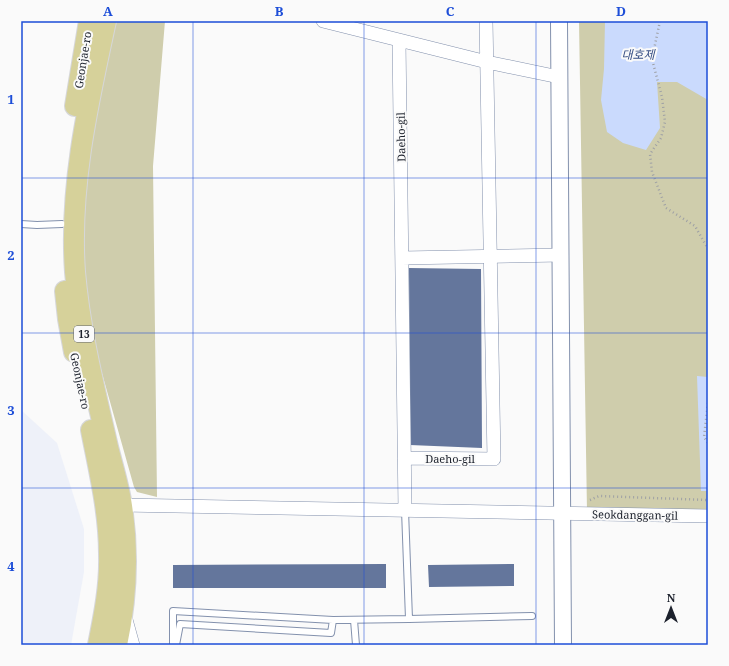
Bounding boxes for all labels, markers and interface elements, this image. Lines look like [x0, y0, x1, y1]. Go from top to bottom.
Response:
text: A [103, 2, 113, 20]
text: B [275, 2, 284, 20]
text: C [446, 2, 455, 20]
text: D [616, 2, 626, 20]
street label: Geonjae-ro [71, 30, 94, 89]
water label: 대호제 [621, 46, 657, 63]
text: 1 [7, 90, 15, 108]
street label: Daeho-gil [393, 111, 408, 162]
text: 2 [7, 246, 15, 264]
road number: 13 [74, 326, 94, 342]
street label: Geonjae-ro [67, 351, 94, 411]
text: 3 [7, 401, 15, 419]
street label: Daeho-gil [425, 451, 475, 466]
street label: Seokdanggan-gil [592, 506, 679, 523]
text: 4 [7, 557, 15, 575]
north arrow [651, 588, 691, 628]
text: N [667, 590, 676, 605]

